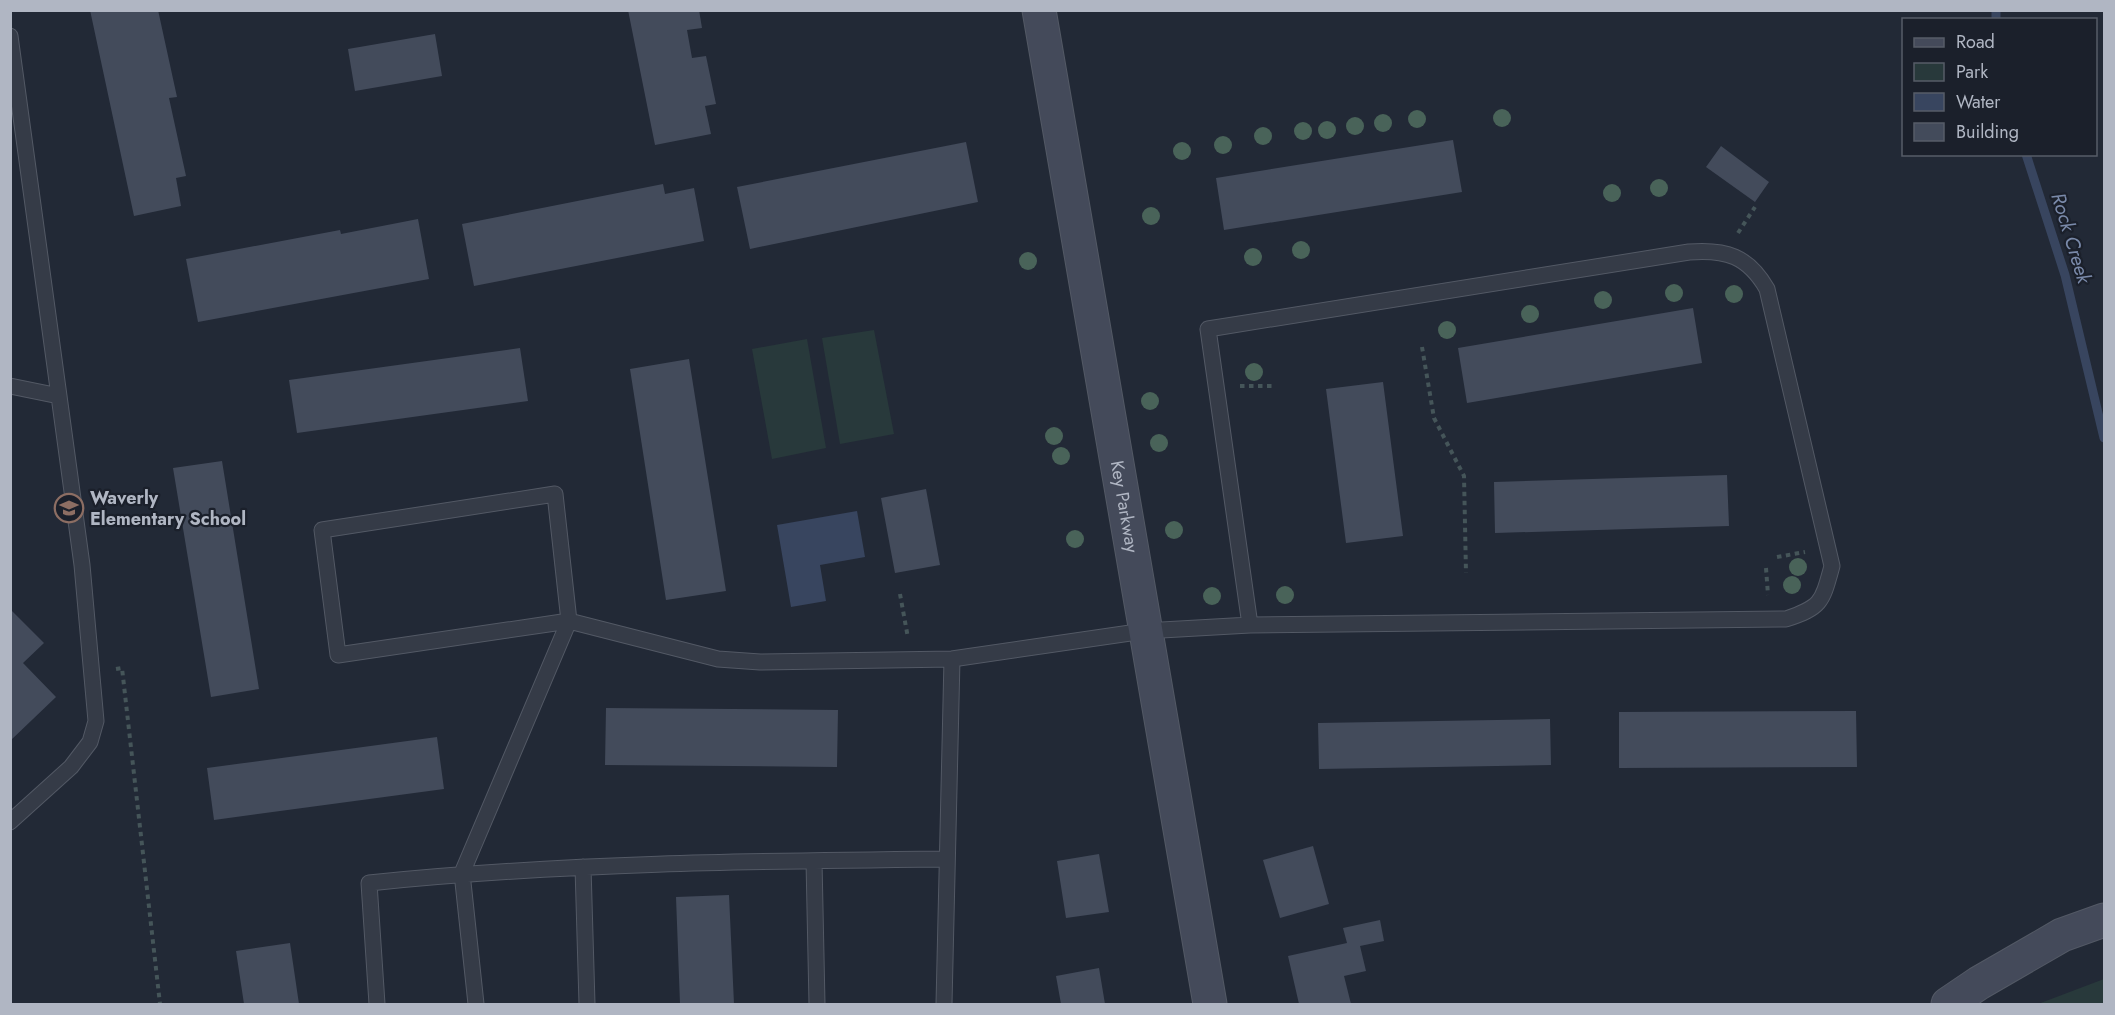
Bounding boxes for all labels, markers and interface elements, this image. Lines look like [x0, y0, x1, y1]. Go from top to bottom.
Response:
legend [1902, 18, 2097, 156]
text: Road [1956, 29, 1995, 55]
text: Park [1956, 59, 1988, 85]
text: Water [1956, 89, 2001, 115]
text: Building [1956, 119, 2019, 145]
water label: Rock Creek [2043, 189, 2099, 288]
street label: Key Parkway [1104, 459, 1145, 555]
place label: Waverly Elementary School [90, 485, 246, 532]
school or university icon: Waverly Elementary School [53, 492, 85, 524]

